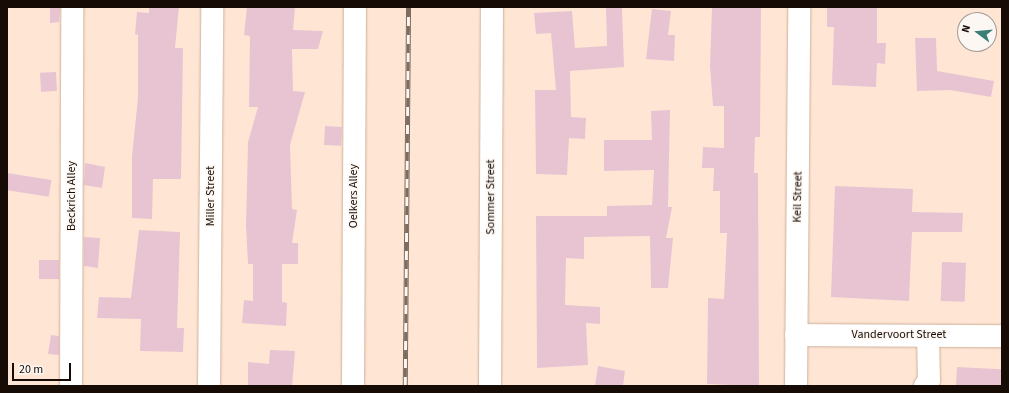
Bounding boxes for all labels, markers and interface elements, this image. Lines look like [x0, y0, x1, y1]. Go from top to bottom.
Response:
north arrow [957, 12, 997, 52]
text: N [958, 23, 974, 34]
street label: Sommer Street [484, 159, 498, 235]
street label: Beckrich Alley [65, 161, 79, 231]
street label: Oelkers Alley [347, 164, 361, 228]
street label: Miller Street [204, 166, 218, 226]
street label: Keil Street [790, 171, 806, 223]
street label: Vandervoort Street [852, 328, 946, 342]
scale bar [14, 355, 73, 381]
text: 20 m [19, 361, 43, 378]

